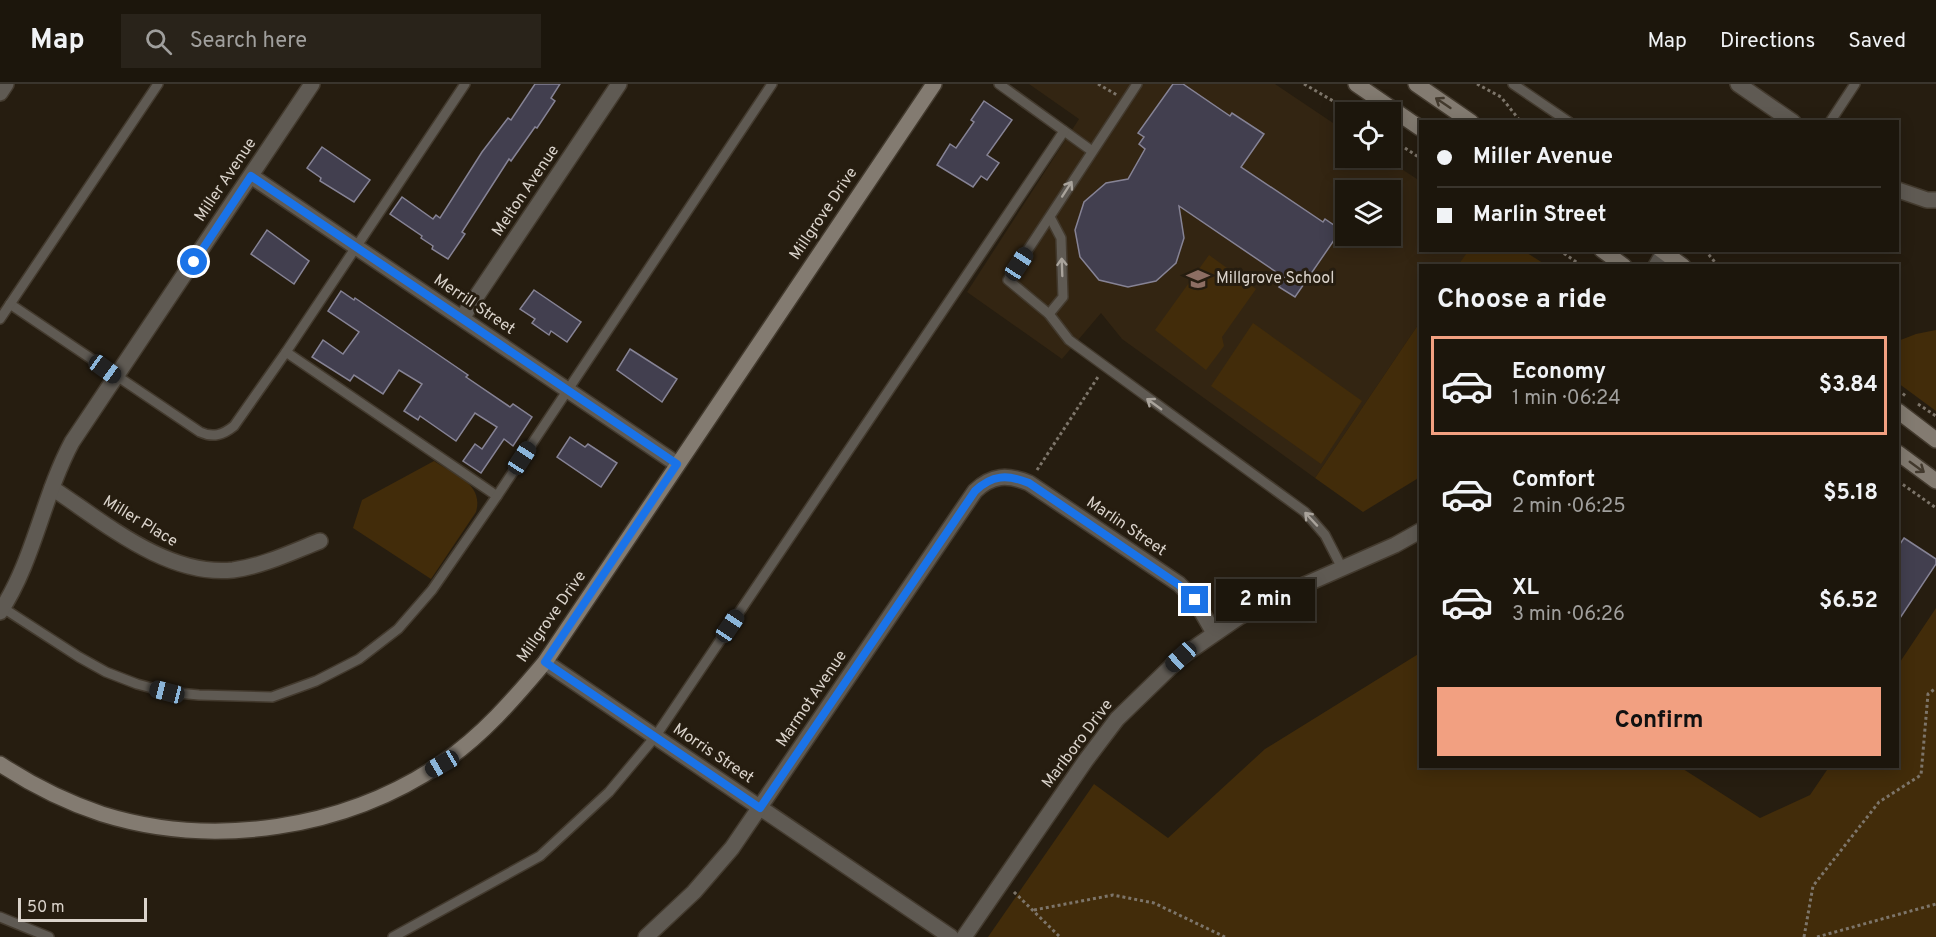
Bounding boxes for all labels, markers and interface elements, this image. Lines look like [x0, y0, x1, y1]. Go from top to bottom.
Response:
search box [121, 14, 541, 68]
text: Map [30, 23, 85, 59]
icon: search [142, 25, 175, 58]
text: Search here [190, 28, 307, 55]
text: Map [1647, 28, 1687, 55]
text: Directions [1720, 28, 1815, 55]
text: Saved [1848, 28, 1906, 55]
one-way arrow [1436, 97, 1452, 109]
map controls [1335, 102, 1401, 246]
button: locate [1335, 102, 1401, 168]
street label: Miller Avenue [191, 134, 261, 226]
street label: Melton Avenue [488, 141, 564, 241]
text: Miller Avenue [1473, 144, 1613, 171]
street label: Millgrove Drive [786, 164, 862, 264]
button: layers [1335, 180, 1401, 246]
one-way arrow [1061, 181, 1074, 198]
text: Marlin Street [1473, 202, 1606, 229]
car [1002, 244, 1036, 284]
route start [180, 248, 207, 275]
one-way arrow [1056, 257, 1067, 277]
school or university icon: Millgrove School [1185, 266, 1211, 292]
place label: Millgrove School [1216, 269, 1334, 289]
street label: Merrill Street [429, 270, 519, 340]
text: Choose a ride [1437, 283, 1607, 317]
car [85, 351, 125, 387]
icon: car [1440, 359, 1494, 413]
text: Economy [1512, 359, 1606, 386]
text: $3.84 [1819, 372, 1878, 399]
text: 1 min · 06:24 [1512, 386, 1621, 412]
one-way arrow [1146, 398, 1162, 410]
car [505, 438, 539, 478]
one-way arrow [1908, 461, 1924, 473]
icon: car [1440, 467, 1494, 521]
text: Comfort [1512, 467, 1595, 494]
text: $5.18 [1823, 480, 1878, 507]
street label: Miller Place [99, 492, 181, 552]
street label: Marlin Street [1082, 493, 1170, 561]
text: 2 min · 06:25 [1512, 494, 1626, 520]
one-way arrow [1303, 512, 1318, 527]
street label: Millgrove Drive [513, 567, 591, 667]
icon: car [1440, 575, 1494, 629]
text: XL [1512, 575, 1539, 602]
callout: 2 min [1216, 579, 1315, 621]
route end [1181, 586, 1208, 613]
text: 2 min [1239, 587, 1292, 613]
text: $6.52 [1819, 588, 1878, 615]
text: 3 min · 06:26 [1512, 602, 1625, 628]
car [712, 606, 748, 646]
car [1162, 638, 1200, 676]
street label: Marmot Avenue [772, 647, 852, 751]
car [147, 679, 187, 705]
button: Confirm [1437, 687, 1881, 756]
street label: Marlboro Drive [1038, 696, 1118, 792]
street label: Morris Street [669, 720, 757, 788]
car [422, 747, 462, 781]
scale bar [18, 895, 147, 922]
text: 50 m [27, 898, 65, 918]

